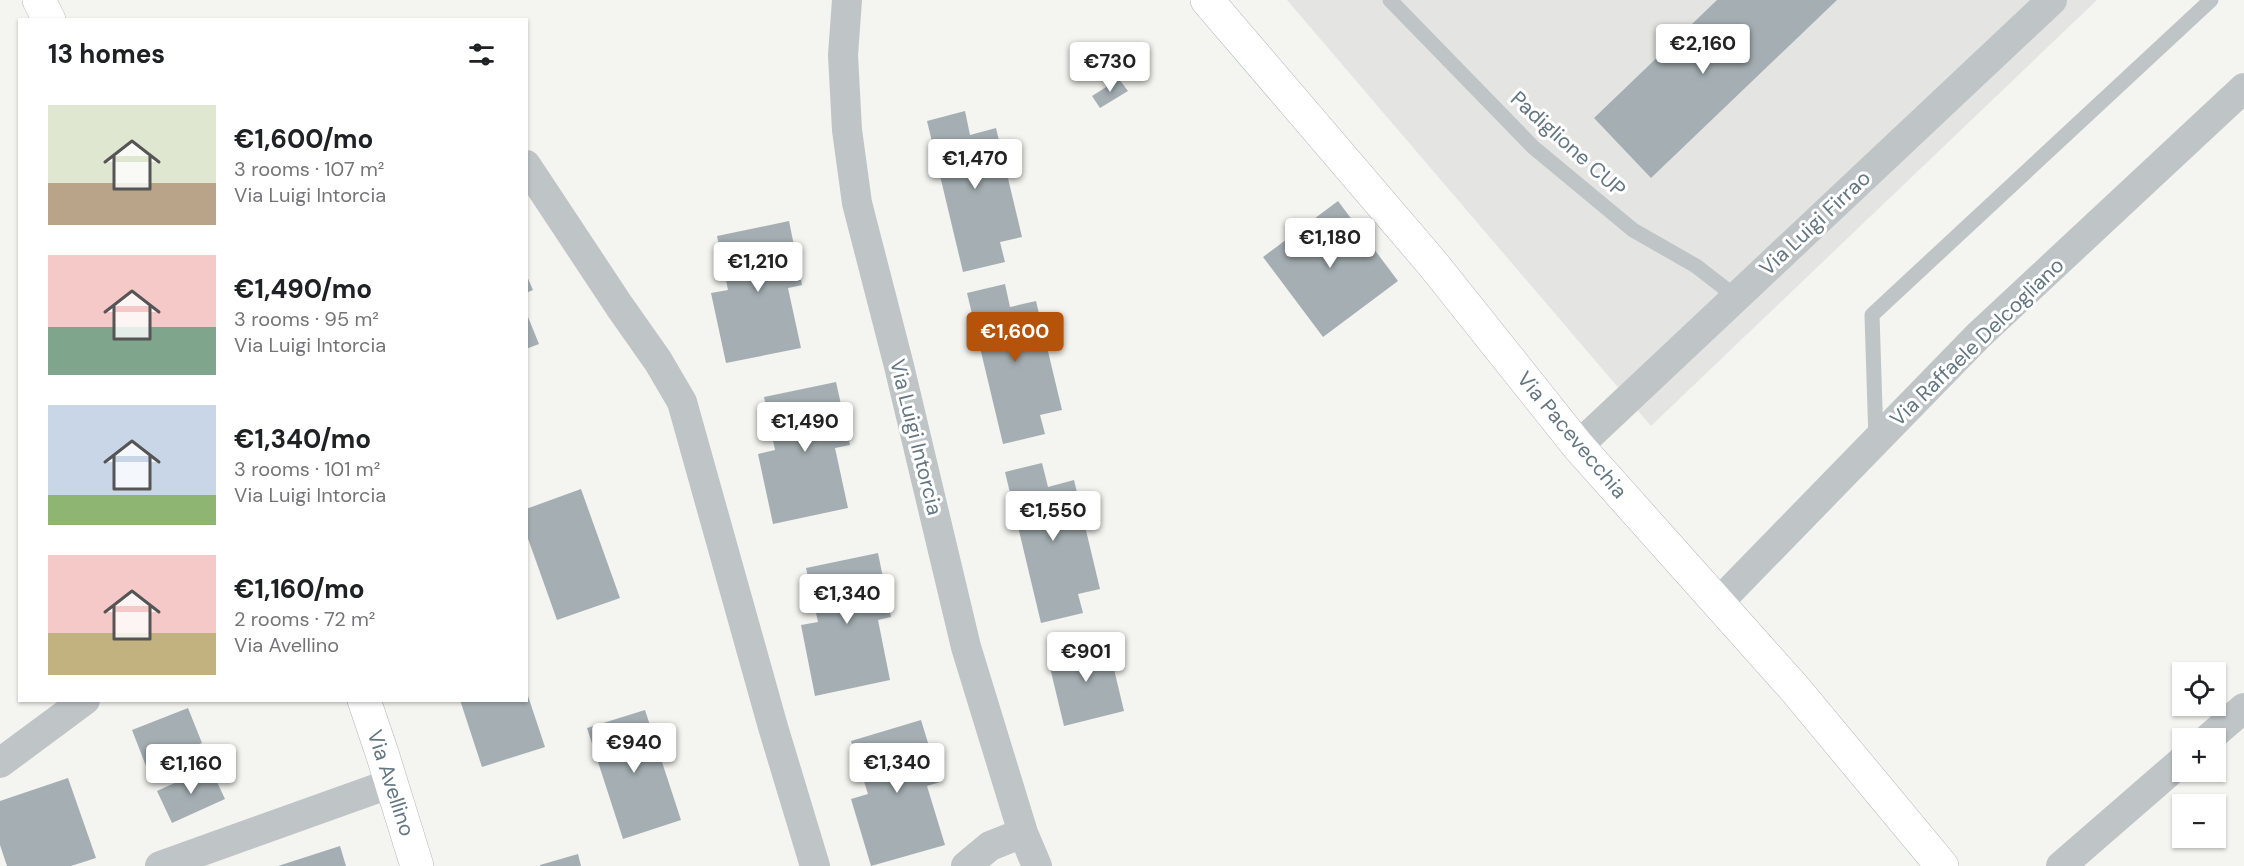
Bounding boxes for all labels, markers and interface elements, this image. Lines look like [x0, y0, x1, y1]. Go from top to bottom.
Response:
pin: €2,160 [1654, 24, 1752, 75]
text: €2,160 [1670, 30, 1736, 56]
text: 13 homes [48, 37, 165, 71]
icon: filters [465, 38, 498, 71]
pin: €730 [1074, 42, 1146, 93]
text: €730 [1084, 48, 1136, 74]
street label: Padiglione CUP [1504, 85, 1632, 203]
text: €1,600/mo [234, 122, 373, 156]
icon: home [96, 129, 168, 201]
pin: €1,470 [926, 139, 1024, 190]
text: €1,470 [942, 145, 1008, 171]
text: 3 rooms · 107 m² [234, 156, 384, 182]
street label: Via Luigi Firrao [1753, 164, 1877, 282]
text: Via Luigi Intorcia [234, 182, 386, 208]
pin: €1,180 [1281, 218, 1379, 269]
text: €1,180 [1299, 224, 1361, 250]
pin: €1,210 [709, 242, 807, 293]
text: €1,210 [728, 248, 788, 274]
street label: Via Raffaele Delcogliano [1884, 251, 2070, 433]
text: €1,490/mo [234, 272, 372, 306]
icon: home [96, 279, 168, 351]
text: 3 rooms · 95 m² [234, 306, 379, 332]
pin: €1,600 [966, 312, 1064, 363]
text: €1,600 [981, 318, 1049, 344]
text: Via Luigi Intorcia [234, 332, 386, 358]
street label: Via Luigi Intorcia [883, 356, 949, 518]
street label: Via Pacevecchia [1511, 366, 1633, 504]
pin: €1,490 [756, 402, 854, 453]
text: €1,490 [771, 408, 839, 434]
text: €1,340/mo [234, 422, 371, 456]
icon: home [96, 429, 168, 501]
text: 3 rooms · 101 m² [234, 456, 380, 482]
text: Via Luigi Intorcia [234, 482, 386, 508]
pin: €1,550 [1004, 491, 1102, 542]
text: €1,550 [1020, 497, 1086, 523]
text: €1,160/mo [234, 572, 365, 606]
pin: €1,340 [798, 574, 896, 625]
icon: home [96, 579, 168, 651]
text: €1,340 [813, 580, 881, 606]
text: 2 rooms · 72 m² [234, 606, 375, 632]
text: Via Avellino [234, 632, 339, 658]
pin: €901 [1050, 632, 1122, 683]
text: €901 [1061, 638, 1111, 664]
map controls [2172, 662, 2226, 848]
button: locate [2172, 662, 2226, 716]
pin: €940 [598, 723, 670, 774]
street label: Via Avellino [361, 726, 421, 840]
button: + [2172, 728, 2226, 782]
text: €940 [606, 729, 662, 755]
pin: €1,340 [848, 743, 946, 794]
pin: €1,160 [142, 744, 240, 795]
text: €1,340 [863, 749, 931, 775]
text: €1,160 [160, 750, 222, 776]
button: − [2172, 794, 2226, 848]

